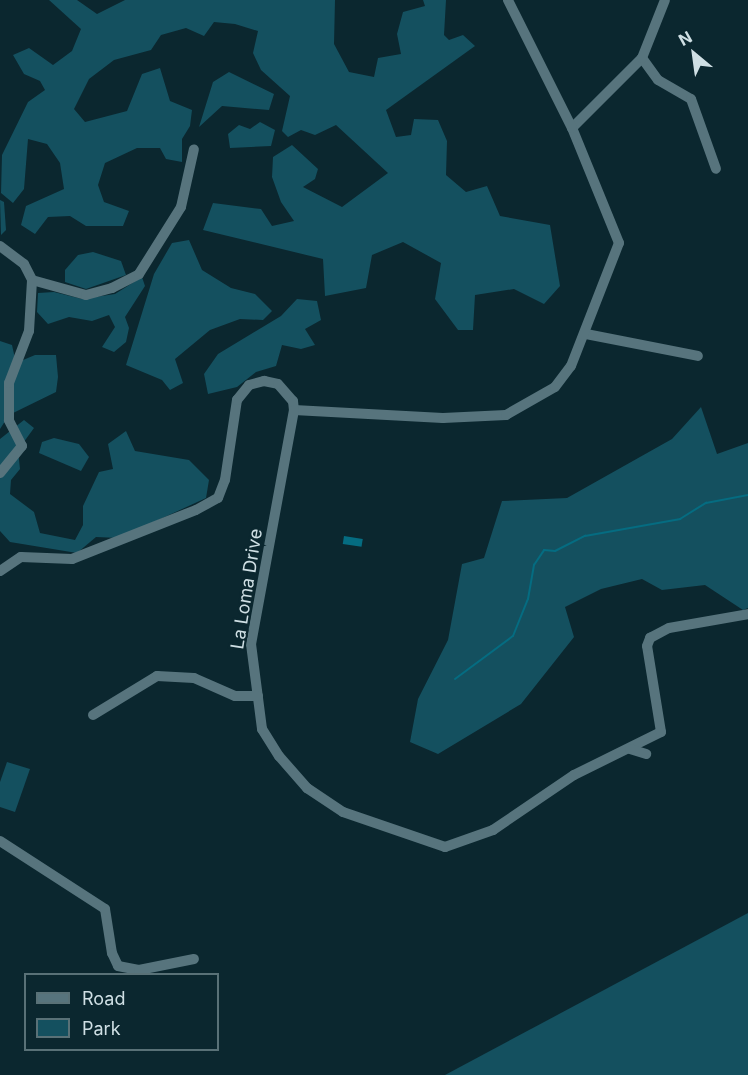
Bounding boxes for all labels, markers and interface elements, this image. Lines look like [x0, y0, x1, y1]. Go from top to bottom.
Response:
north arrow [664, 24, 724, 84]
text: N [675, 27, 695, 50]
street label: La Loma Drive [227, 527, 267, 651]
legend [24, 973, 219, 1051]
text: Road [82, 988, 125, 1009]
text: Park [82, 1018, 121, 1039]

